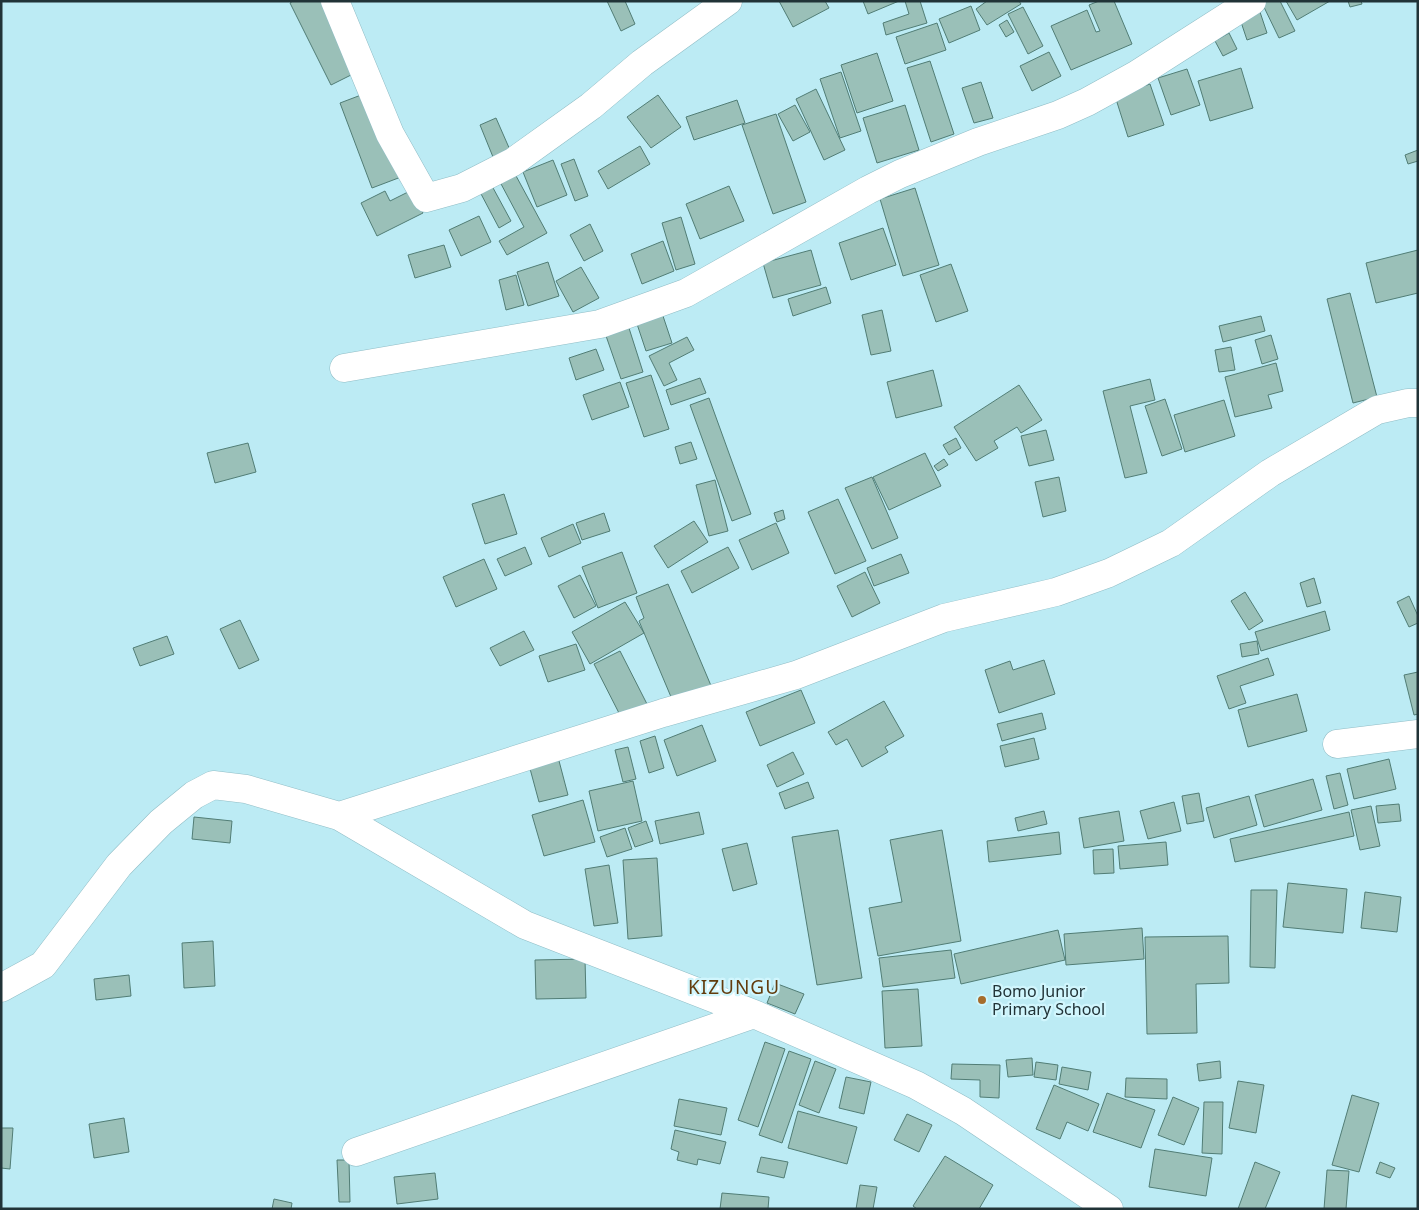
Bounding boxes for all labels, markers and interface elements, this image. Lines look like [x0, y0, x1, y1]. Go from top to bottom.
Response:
district label: KIZUNGU [688, 974, 780, 1000]
place label: Bomo Junior Primary School [992, 980, 1105, 1020]
marker: Bomo Junior Primary School [976, 994, 988, 1006]

